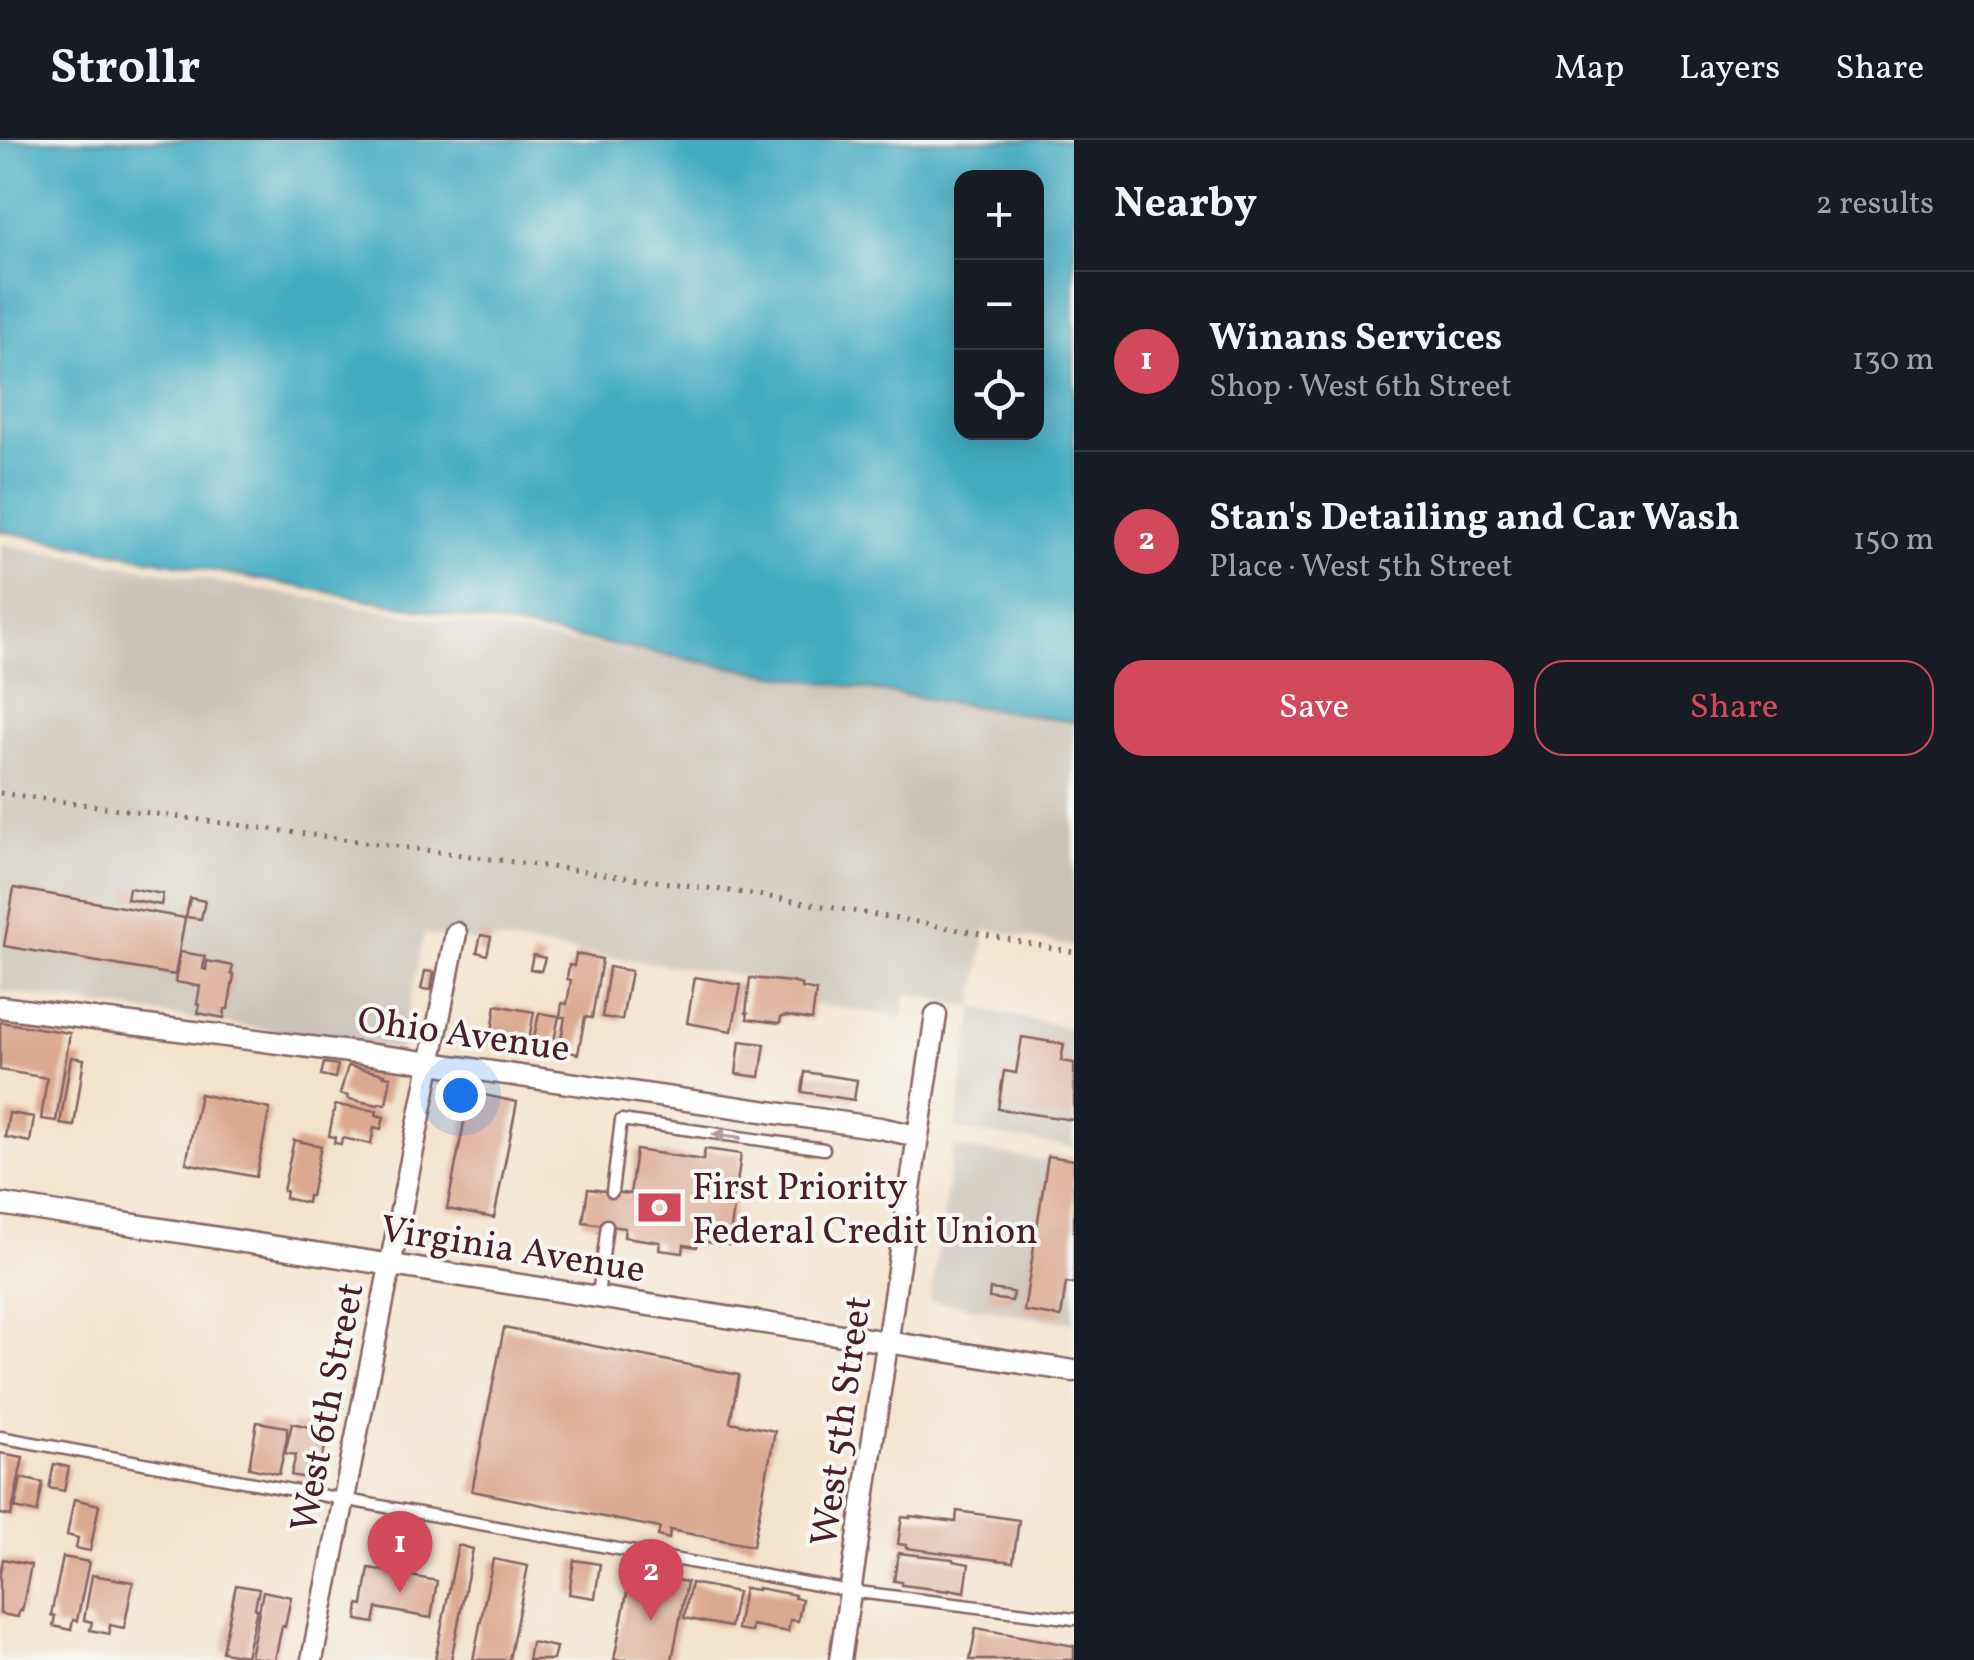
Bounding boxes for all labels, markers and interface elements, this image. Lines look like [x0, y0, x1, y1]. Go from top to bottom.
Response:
text: Strollr [50, 36, 200, 103]
text: Map [1554, 45, 1624, 93]
text: Layers [1679, 45, 1780, 93]
text: Share [1835, 45, 1924, 93]
map controls [954, 170, 1044, 440]
button: + [954, 170, 1044, 260]
text: Nearby [1114, 176, 1257, 235]
text: 2 results [1816, 183, 1934, 227]
button: − [954, 260, 1044, 350]
text: Winans Services [1209, 313, 1502, 366]
text: 1 [1140, 339, 1153, 383]
text: 130 m [1852, 339, 1934, 383]
button: locate [954, 350, 1044, 440]
text: Shop · West 6th Street [1209, 366, 1512, 410]
text: Stan's Detailing and Car Wash [1209, 493, 1740, 546]
text: 2 [1138, 519, 1155, 563]
text: 150 m [1853, 519, 1934, 563]
text: Place · West 5th Street [1209, 546, 1513, 590]
button: Save [1114, 660, 1514, 756]
button: Share [1534, 660, 1934, 756]
street label: Ohio Avenue [354, 995, 573, 1078]
your location [435, 1070, 486, 1121]
one-way arrow [711, 1127, 743, 1143]
place label: First Priority Federal Credit Union [692, 1163, 1038, 1260]
bank icon: First Priority Federal Credit Union [635, 1184, 683, 1232]
street label: Virginia Avenue [376, 1204, 649, 1299]
street label: West 6th Street [279, 1279, 380, 1537]
street label: West 5th Street [800, 1293, 887, 1550]
pin: 1 [368, 1510, 432, 1593]
pin: 2 [618, 1538, 684, 1621]

